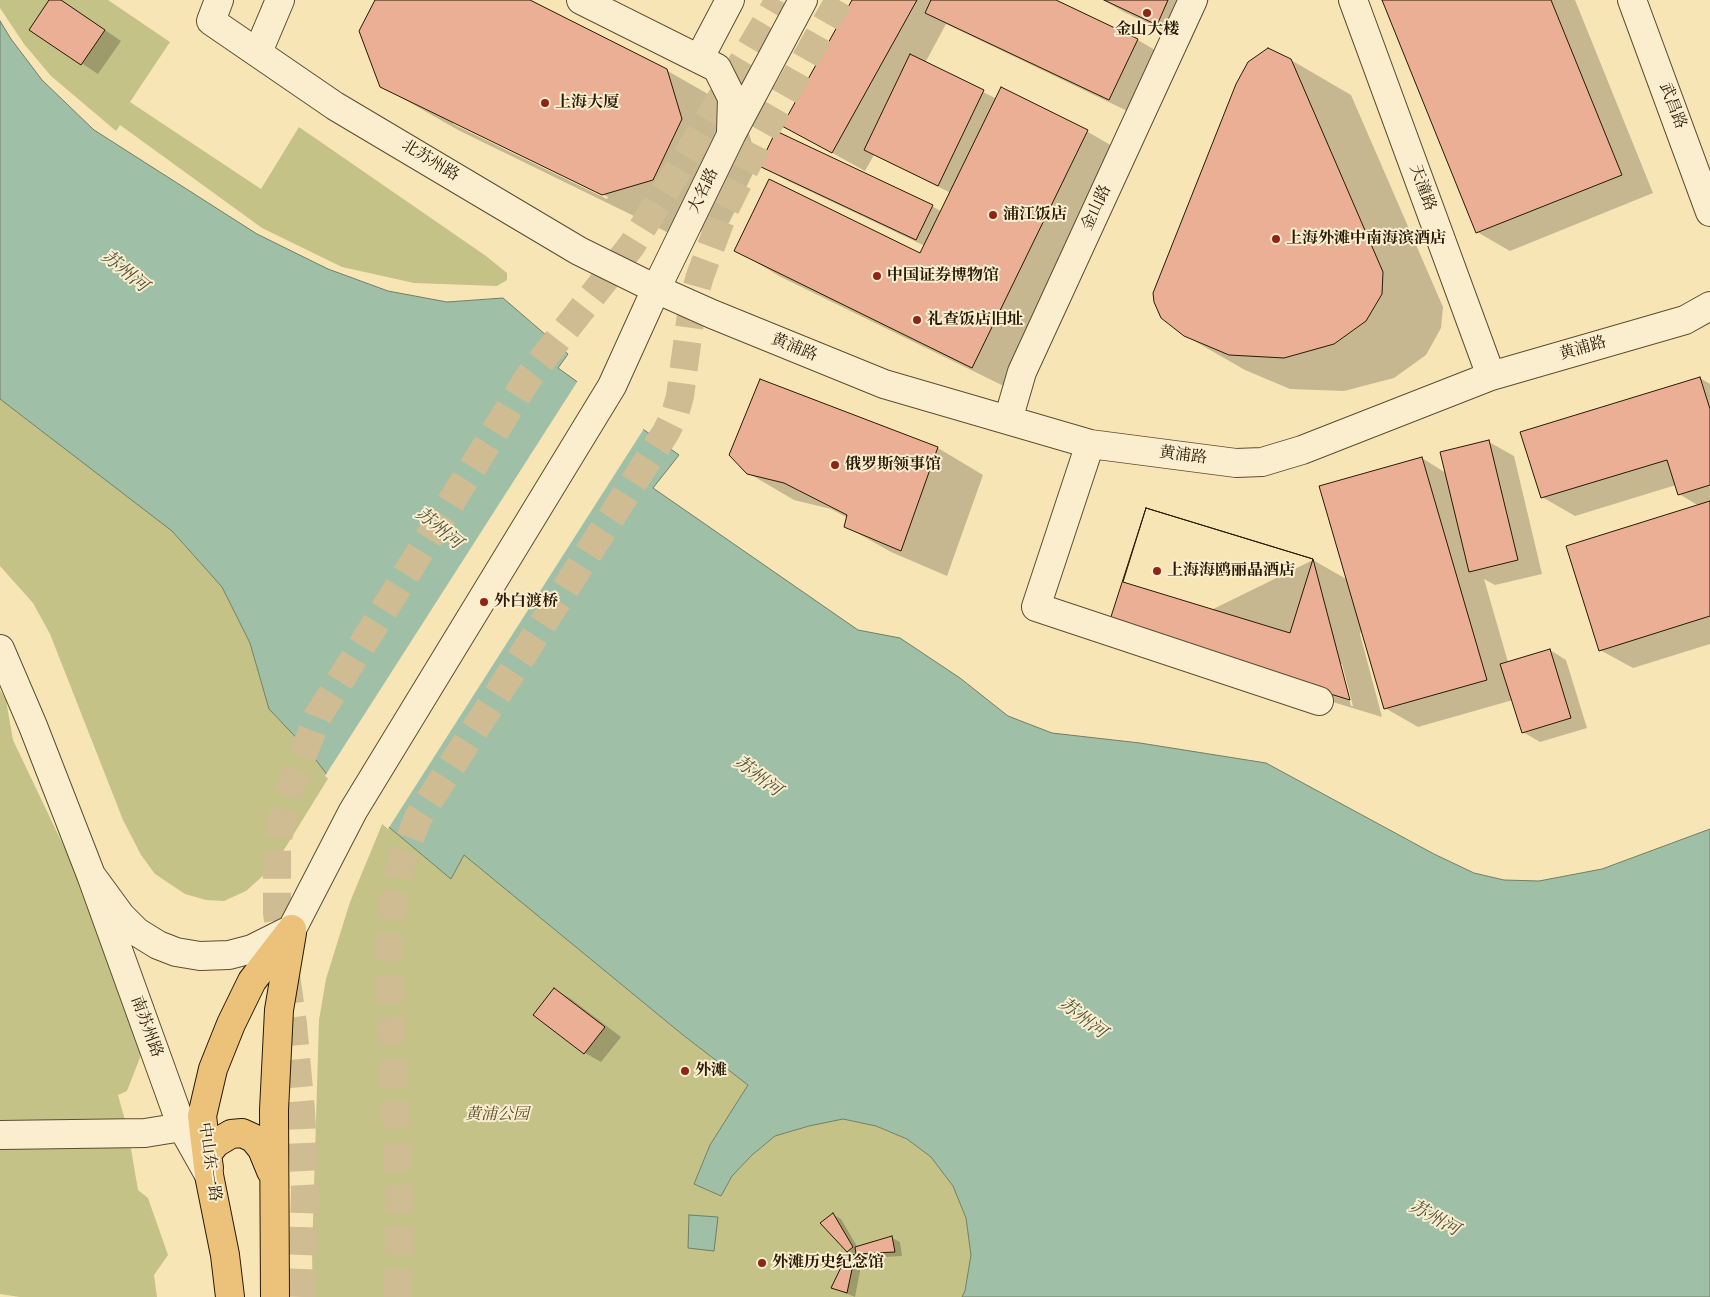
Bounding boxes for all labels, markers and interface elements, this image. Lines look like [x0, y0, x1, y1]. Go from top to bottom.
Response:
marker: 金山大楼 [1141, 7, 1153, 19]
place label: 金山大楼 [1115, 20, 1179, 40]
street label: 武昌路 [1654, 80, 1690, 132]
place label: 上海大厦 [555, 93, 619, 113]
marker: 上海大厦 [539, 97, 551, 109]
street label: 北苏州路 [398, 136, 462, 186]
street label: 天潼路 [1405, 162, 1439, 214]
street label: 大名路 [685, 165, 723, 217]
street label: 金山路 [1078, 182, 1116, 234]
place label: 浦江饭店 [1003, 205, 1067, 225]
marker: 浦江饭店 [987, 209, 999, 221]
place label: 上海外滩中南海滨酒店 [1286, 229, 1446, 249]
marker: 上海外滩中南海滨酒店 [1270, 233, 1282, 245]
water label: 苏州河 [96, 247, 152, 297]
place label: 中国证券博物馆 [887, 266, 999, 286]
marker: 中国证券博物馆 [871, 270, 883, 282]
place label: 礼查饭店旧址 [927, 310, 1023, 330]
marker: 礼查饭店旧址 [911, 314, 923, 326]
street label: 黄浦路 [768, 330, 820, 366]
street label: 黄浦路 [1557, 333, 1609, 365]
street label: 黄浦路 [1158, 444, 1208, 468]
place label: 俄罗斯领事馆 [845, 455, 941, 475]
marker: 俄罗斯领事馆 [829, 459, 841, 471]
water label: 苏州河 [410, 504, 466, 554]
place label: 上海海鸥丽晶酒店 [1167, 561, 1295, 581]
marker: 上海海鸥丽晶酒店 [1151, 565, 1163, 577]
place label: 外白渡桥 [494, 592, 558, 612]
marker: 外白渡桥 [478, 596, 490, 608]
water label: 苏州河 [729, 752, 785, 802]
street label: 南苏州路 [126, 994, 166, 1060]
water label: 苏州河 [1054, 994, 1110, 1044]
place label: 外滩 [695, 1061, 727, 1081]
marker: 外滩 [679, 1065, 691, 1077]
park label: 黄浦公园 [465, 1105, 529, 1125]
street label: 中山东一路 [194, 1121, 224, 1203]
water label: 苏州河 [1405, 1196, 1463, 1242]
place label: 外滩历史纪念馆 [772, 1253, 884, 1273]
marker: 外滩历史纪念馆 [756, 1257, 768, 1269]

